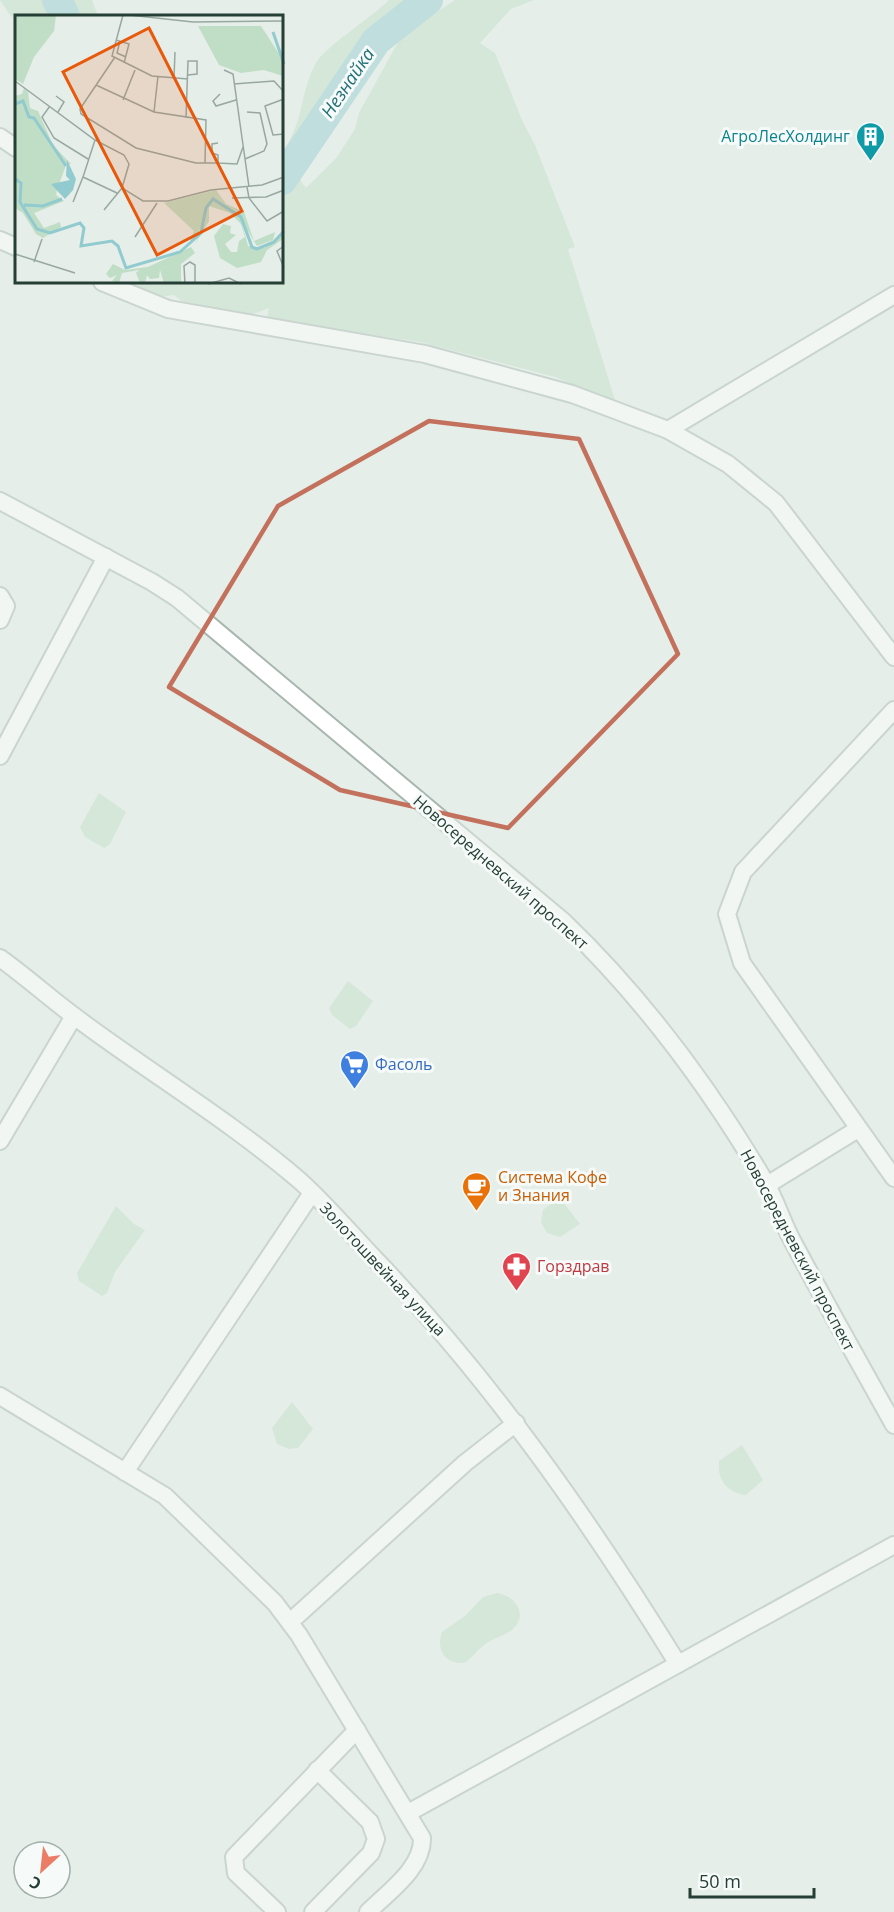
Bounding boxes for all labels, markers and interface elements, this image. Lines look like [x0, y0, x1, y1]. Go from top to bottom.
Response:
inset map [15, 15, 284, 284]
water label: Незнайка [315, 43, 379, 122]
building icon: АгроЛесХолдинг [855, 120, 887, 162]
place label: АгроЛесХолдинг [721, 125, 850, 147]
street label: Новосередневский проспект [409, 790, 594, 955]
supermarket icon: Фасоль [338, 1048, 370, 1090]
place label: Фасоль [375, 1053, 433, 1075]
street label: Новосередневский проспект [735, 1145, 861, 1355]
place label: Система Кофе и Знания [498, 1166, 607, 1206]
cafe icon: Система Кофе и Знания [461, 1170, 493, 1212]
street label: Золотошвейная улица [315, 1197, 451, 1341]
pharmacy icon: Горздрав [500, 1250, 532, 1292]
place label: Горздрав [537, 1255, 610, 1277]
north arrow [12, 1840, 72, 1900]
scale bar [690, 1861, 814, 1899]
text: 50 m [699, 1869, 741, 1893]
text: С [26, 1871, 45, 1895]

